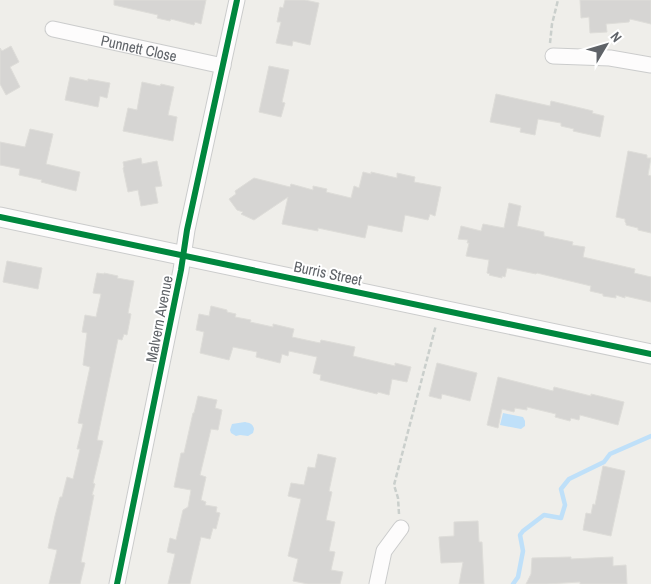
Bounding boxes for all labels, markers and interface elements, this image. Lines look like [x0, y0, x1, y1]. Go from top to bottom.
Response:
north arrow [581, 20, 631, 70]
text: N [607, 28, 626, 46]
street label: Punnett Close [99, 29, 179, 66]
street label: Burris Street [292, 256, 365, 291]
street label: Malvern Avenue [140, 274, 178, 364]

